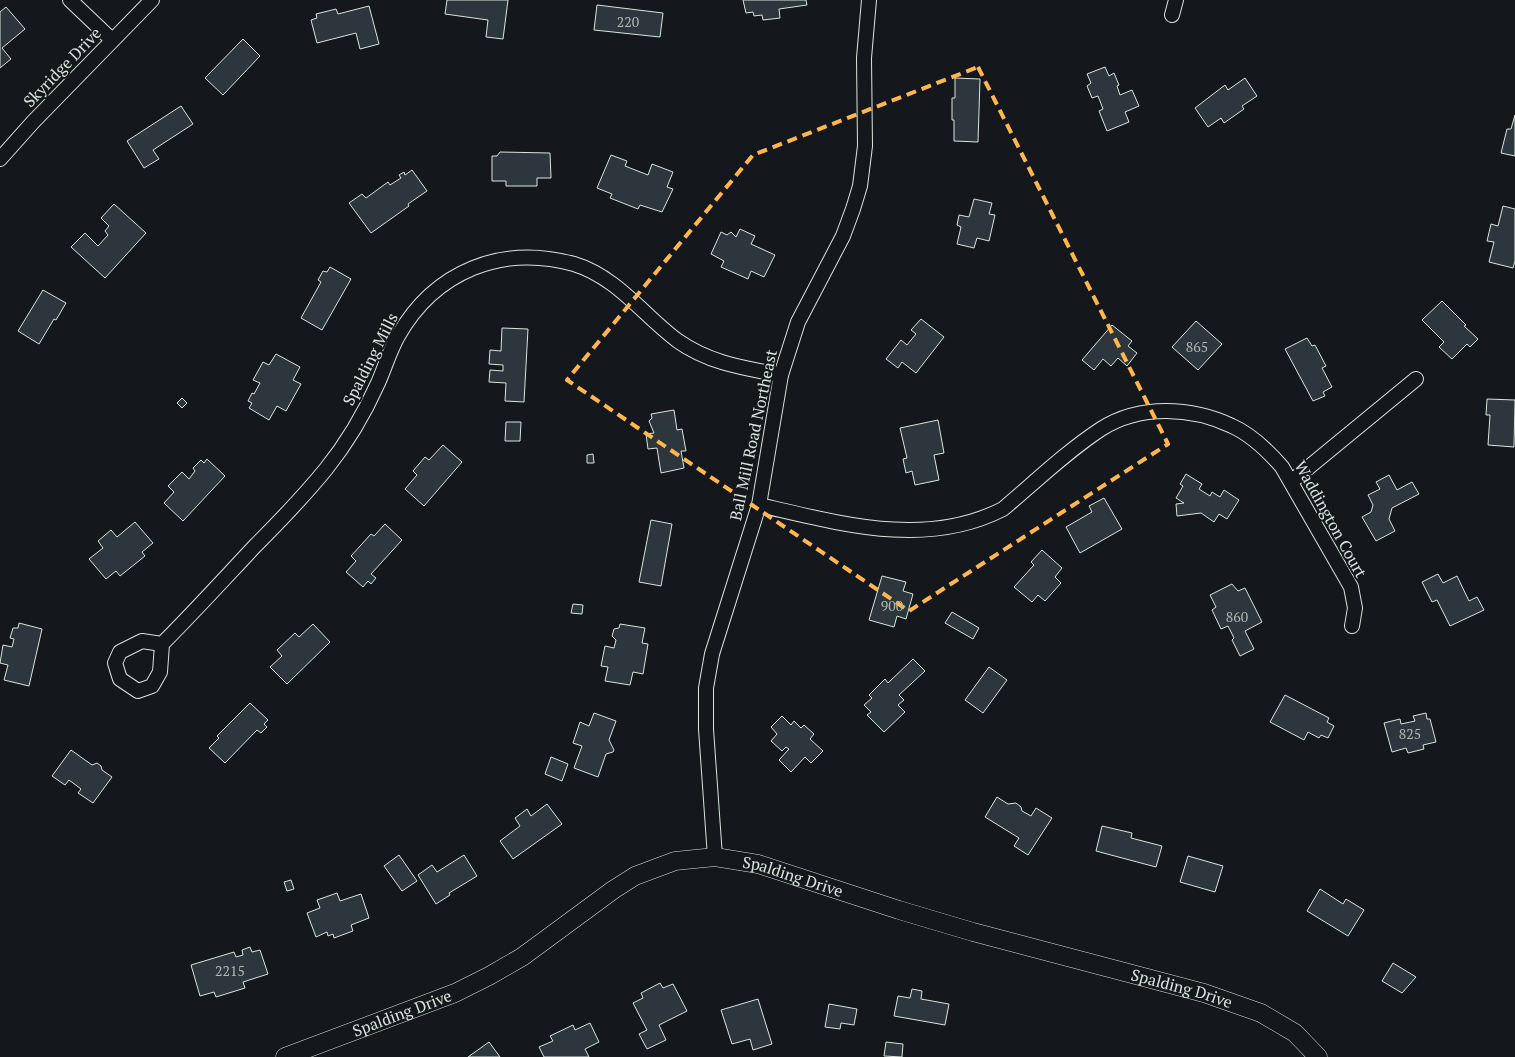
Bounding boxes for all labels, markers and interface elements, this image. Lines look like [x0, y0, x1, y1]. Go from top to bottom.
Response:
house number: 220 [617, 12, 639, 31]
street label: Skyridge Drive [18, 22, 106, 112]
street label: Spalding Mills [337, 309, 403, 409]
house number: 865 [1186, 337, 1208, 356]
street label: Ball Mill Road Northeast [724, 347, 782, 523]
street label: Waddington Court [1290, 457, 1372, 582]
house number: 900 [881, 596, 903, 615]
house number: 860 [1226, 607, 1248, 626]
house number: 825 [1399, 724, 1421, 743]
street label: Spalding Drive [741, 851, 846, 902]
house number: 2215 [215, 961, 245, 980]
street label: Spalding Drive [1129, 963, 1235, 1013]
street label: Spalding Drive [349, 984, 455, 1042]

